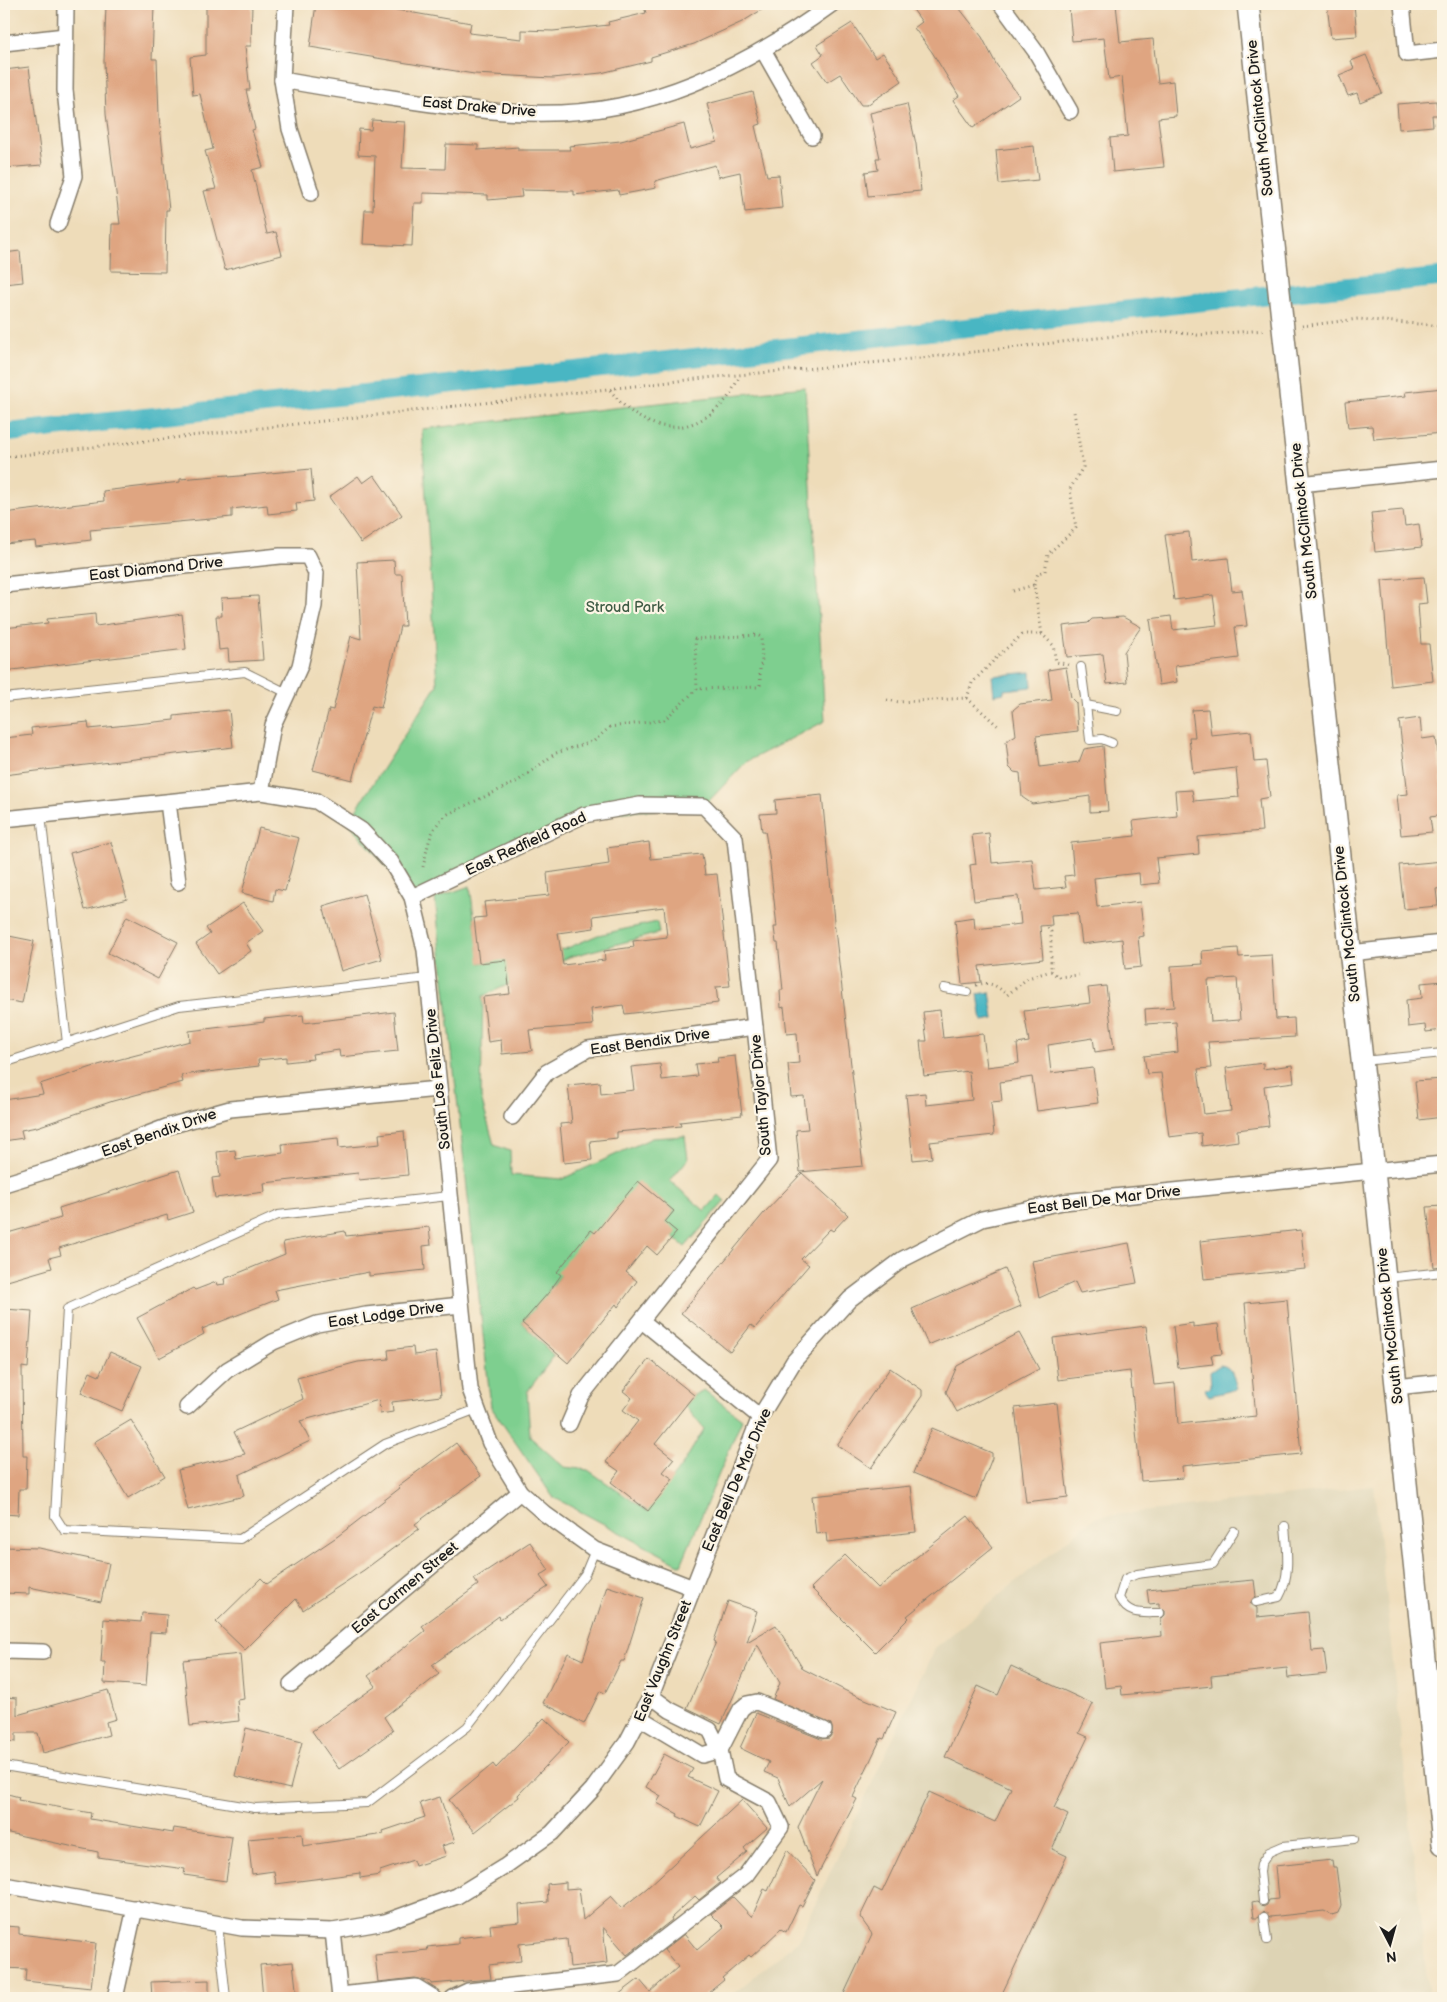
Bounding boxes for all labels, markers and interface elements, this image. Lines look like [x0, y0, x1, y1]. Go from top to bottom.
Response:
street label: South McClintock Drive [1242, 39, 1278, 197]
street label: East Drake Drive [421, 93, 537, 121]
street label: South McClintock Drive [1286, 442, 1322, 600]
street label: East Diamond Drive [88, 553, 224, 585]
park label: Stroud Park [586, 598, 665, 617]
street label: East Redfield Road [463, 808, 589, 880]
street label: South McClintock Drive [1329, 845, 1365, 1003]
street label: South Los Feliz Drive [421, 1007, 455, 1150]
street label: East Bendix Drive [589, 1024, 711, 1060]
street label: South Taylor Drive [746, 1034, 776, 1156]
street label: East Bendix Drive [99, 1104, 219, 1162]
street label: East Bell De Mar Drive [1026, 1181, 1182, 1219]
street label: South McClintock Drive [1372, 1247, 1408, 1405]
street label: East Lodge Drive [327, 1297, 445, 1333]
street label: East Bell De Mar Drive [698, 1405, 776, 1555]
street label: East Carmen Street [348, 1537, 463, 1638]
street label: East Vaughn Street [630, 1597, 696, 1725]
north arrow [1364, 1920, 1414, 1970]
text: N [1385, 1947, 1397, 1965]

